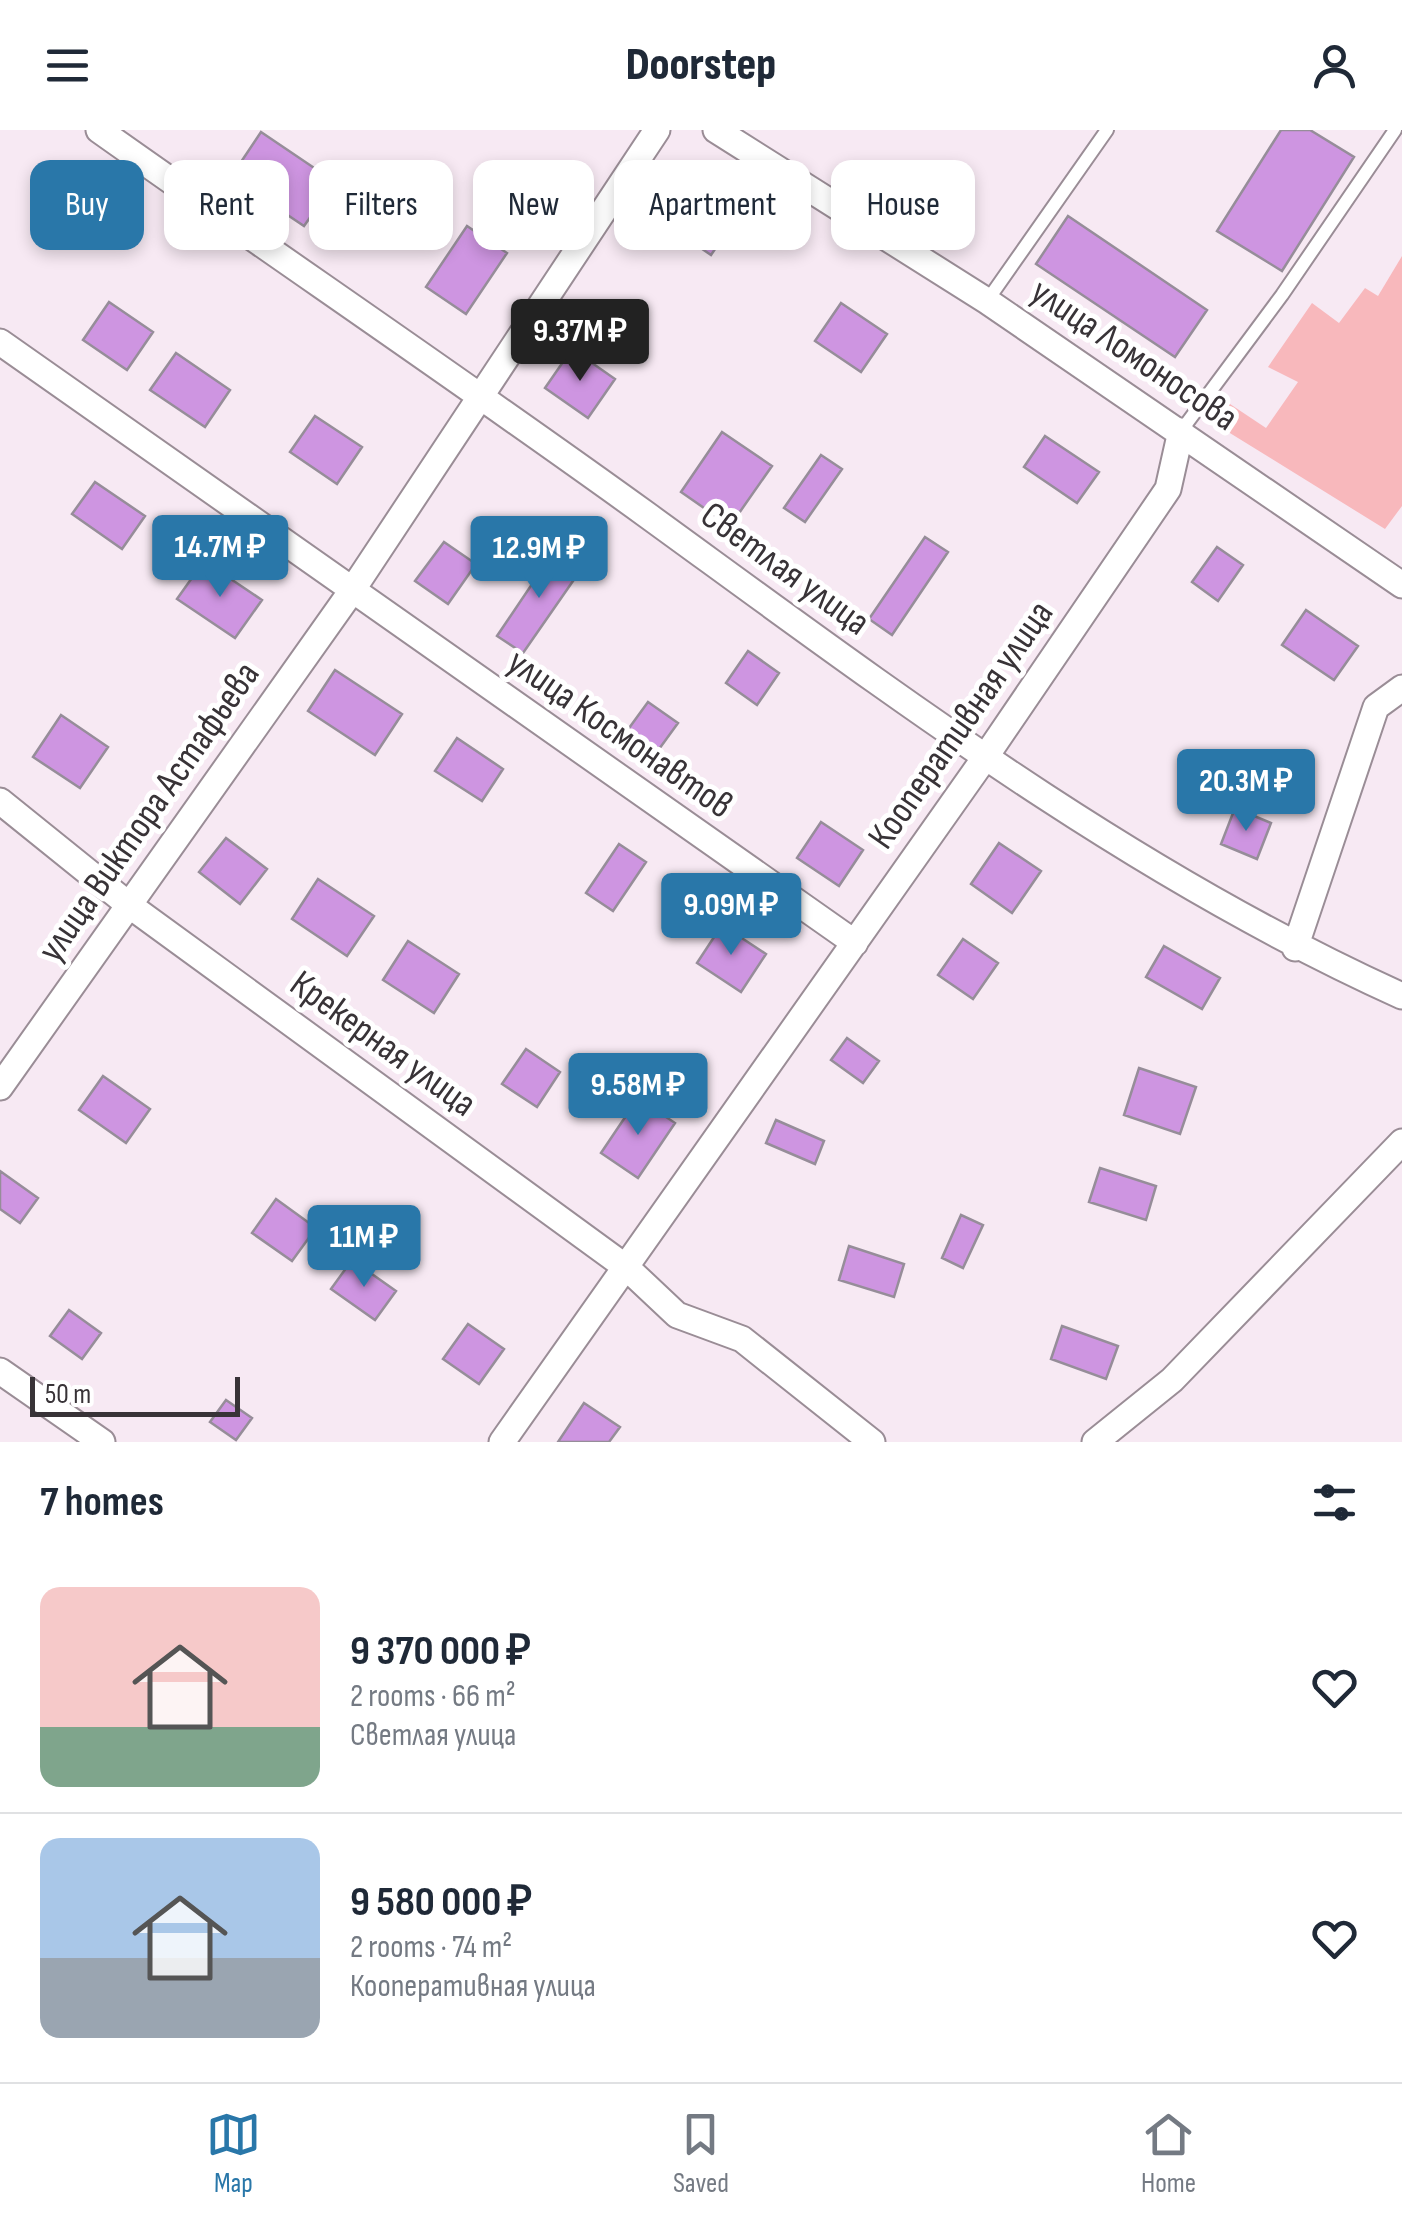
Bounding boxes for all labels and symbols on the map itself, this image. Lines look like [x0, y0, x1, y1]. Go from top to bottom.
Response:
street label: улица Ломоносова [1022, 269, 1246, 441]
pin: 9.37M ₽ [488, 299, 672, 384]
street label: Светлая улица [692, 493, 878, 645]
pin: 14.7M ₽ [128, 515, 312, 600]
pin: 12.9M ₽ [447, 516, 631, 601]
street label: Кооперативная улица [859, 593, 1063, 857]
street label: улица Космонавтов [499, 640, 741, 828]
street label: улица Виктора Астафьева [29, 654, 269, 970]
pin: 20.3M ₽ [1154, 749, 1338, 834]
pin: 9.09M ₽ [639, 873, 823, 958]
street label: Крекерная улица [281, 962, 485, 1126]
pin: 9.58M ₽ [546, 1053, 730, 1138]
pin: 11M ₽ [294, 1205, 434, 1290]
scale bar [30, 1372, 240, 1416]

